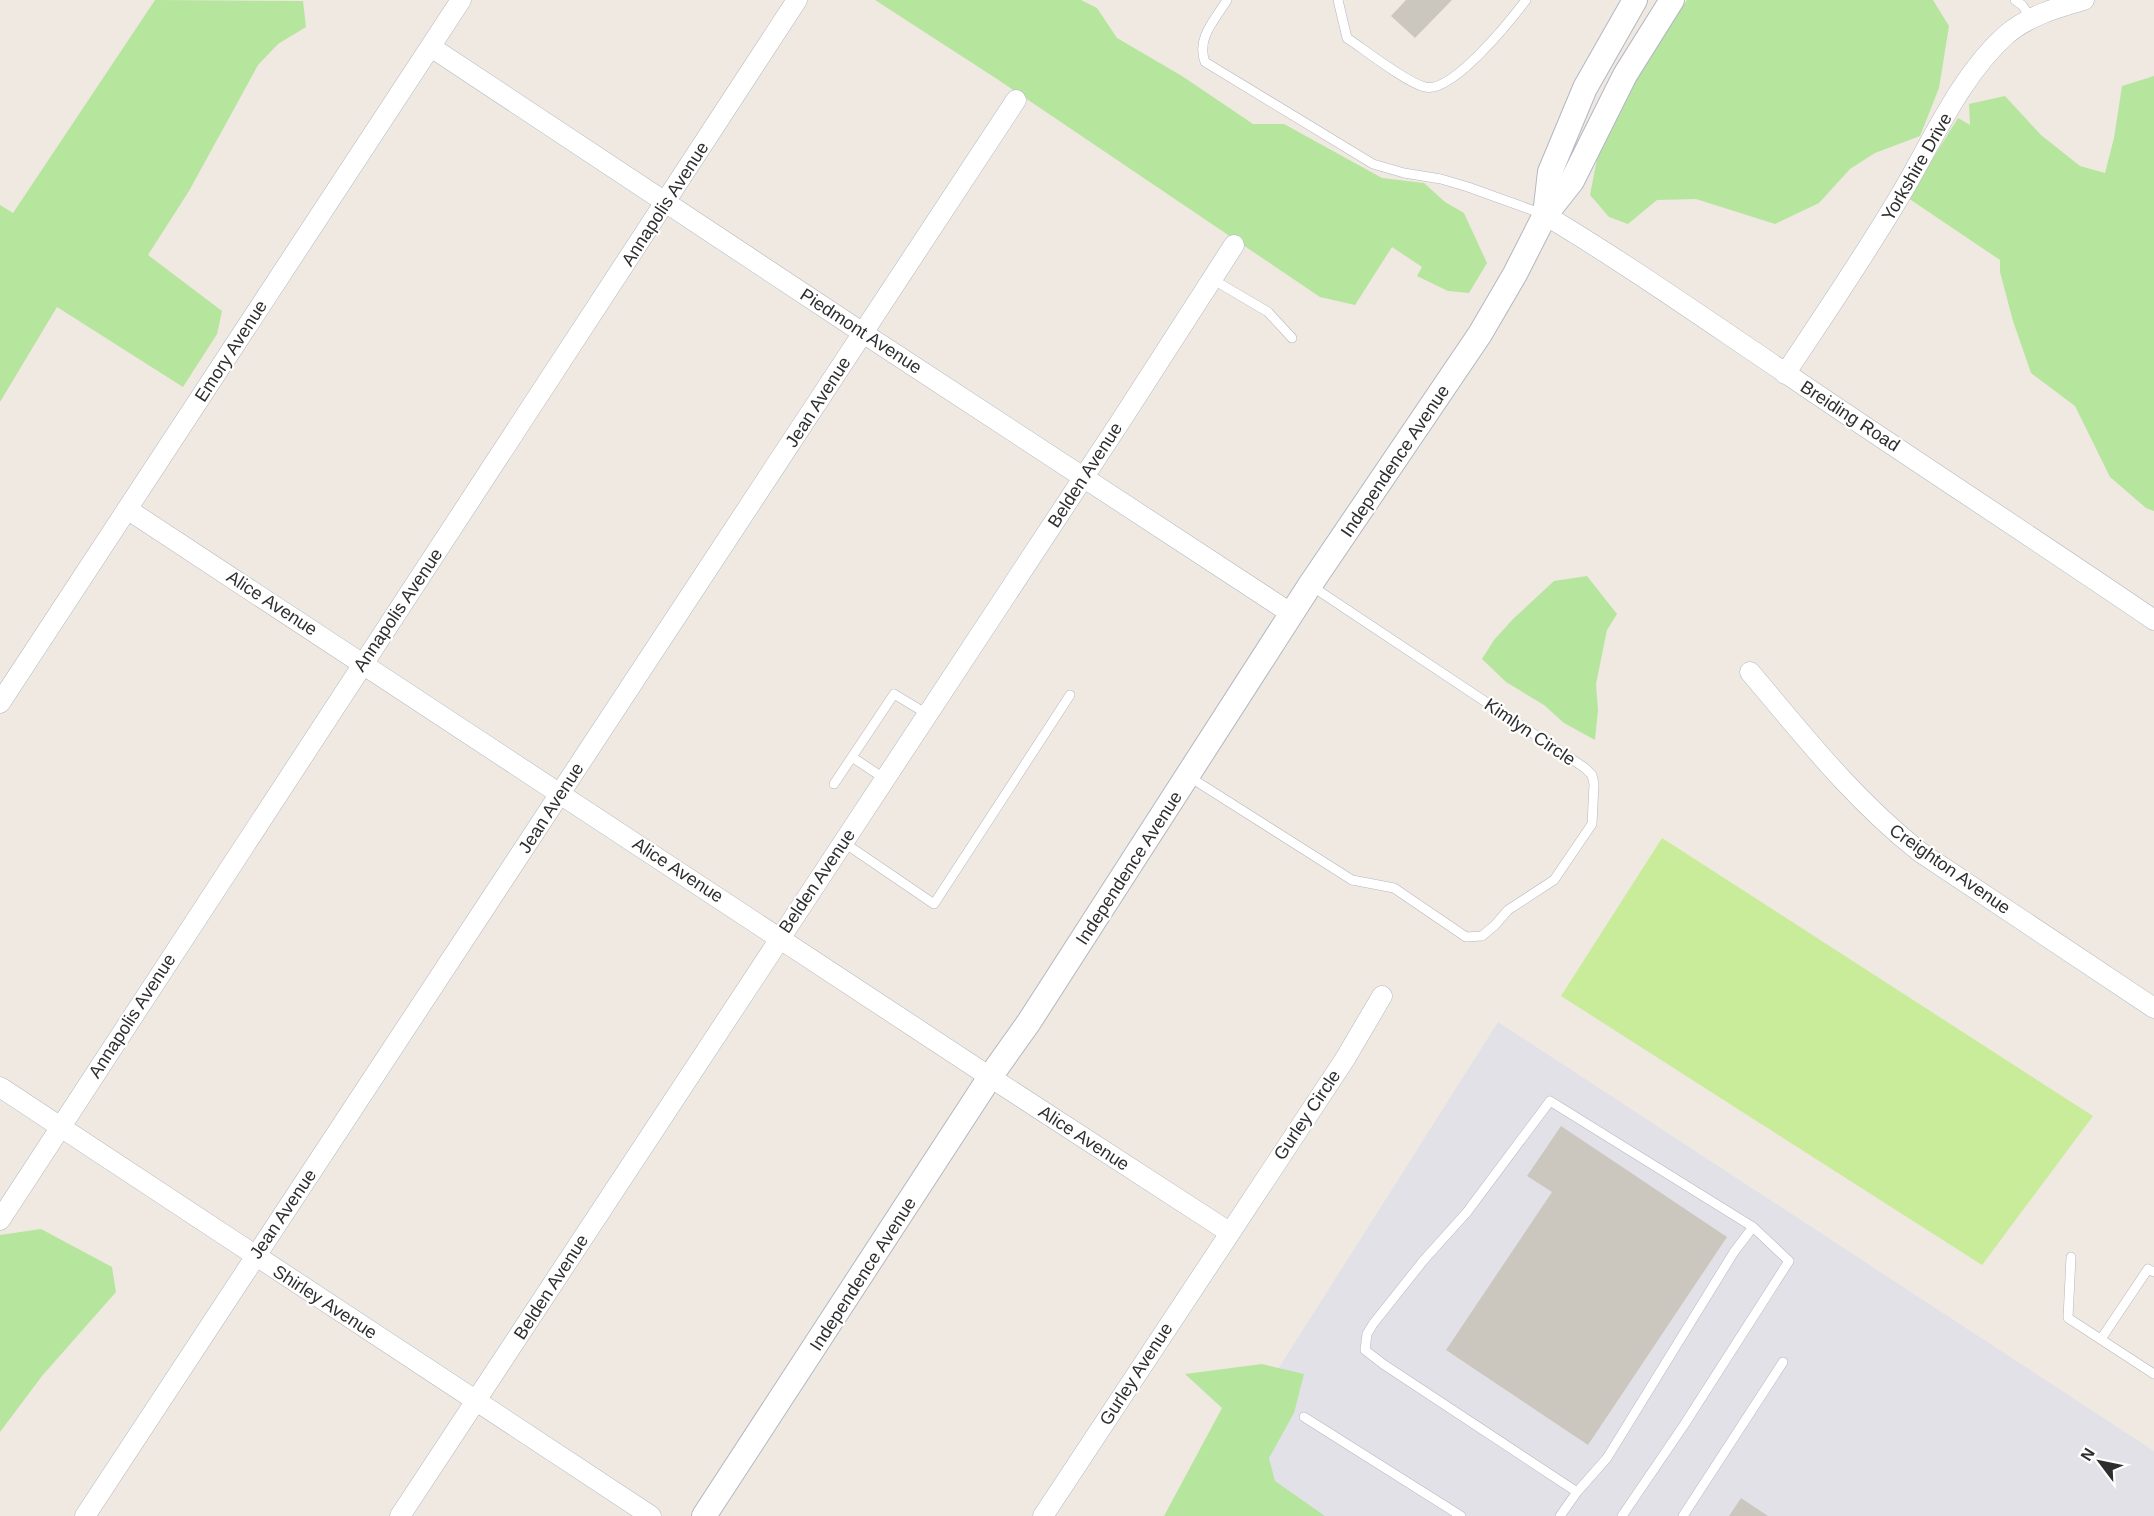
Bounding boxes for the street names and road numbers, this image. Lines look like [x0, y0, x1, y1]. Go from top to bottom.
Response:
street label: Yorkshire Drive [1878, 109, 1956, 225]
street label: Annapolis Avenue [617, 138, 713, 270]
street label: Piedmont Avenue [797, 284, 925, 378]
street label: Emory Avenue [191, 297, 271, 405]
street label: Jean Avenue [781, 353, 855, 451]
street label: Breiding Road [1797, 377, 1903, 455]
street label: Independence Avenue [1337, 381, 1453, 541]
street label: Belden Avenue [1044, 419, 1126, 531]
street label: Annapolis Avenue [350, 545, 446, 675]
street label: Alice Avenue [223, 566, 321, 640]
street label: Kimlyn Circle [1481, 694, 1579, 770]
street label: Jean Avenue [514, 759, 588, 857]
street label: Independence Avenue [1072, 788, 1186, 948]
street label: Creighton Avenue [1886, 820, 2014, 918]
street label: Belden Avenue [775, 825, 859, 937]
street label: Alice Avenue [629, 833, 727, 907]
street label: Annapolis Avenue [84, 950, 180, 1082]
street label: Gurley Circle [1270, 1066, 1344, 1164]
street label: Alice Avenue [1035, 1101, 1133, 1175]
street label: Jean Avenue [246, 1165, 320, 1263]
street label: Independence Avenue [806, 1194, 920, 1354]
street label: Belden Avenue [510, 1231, 592, 1343]
street label: Shirley Avenue [269, 1261, 381, 1343]
street label: Gurley Avenue [1096, 1319, 1176, 1429]

